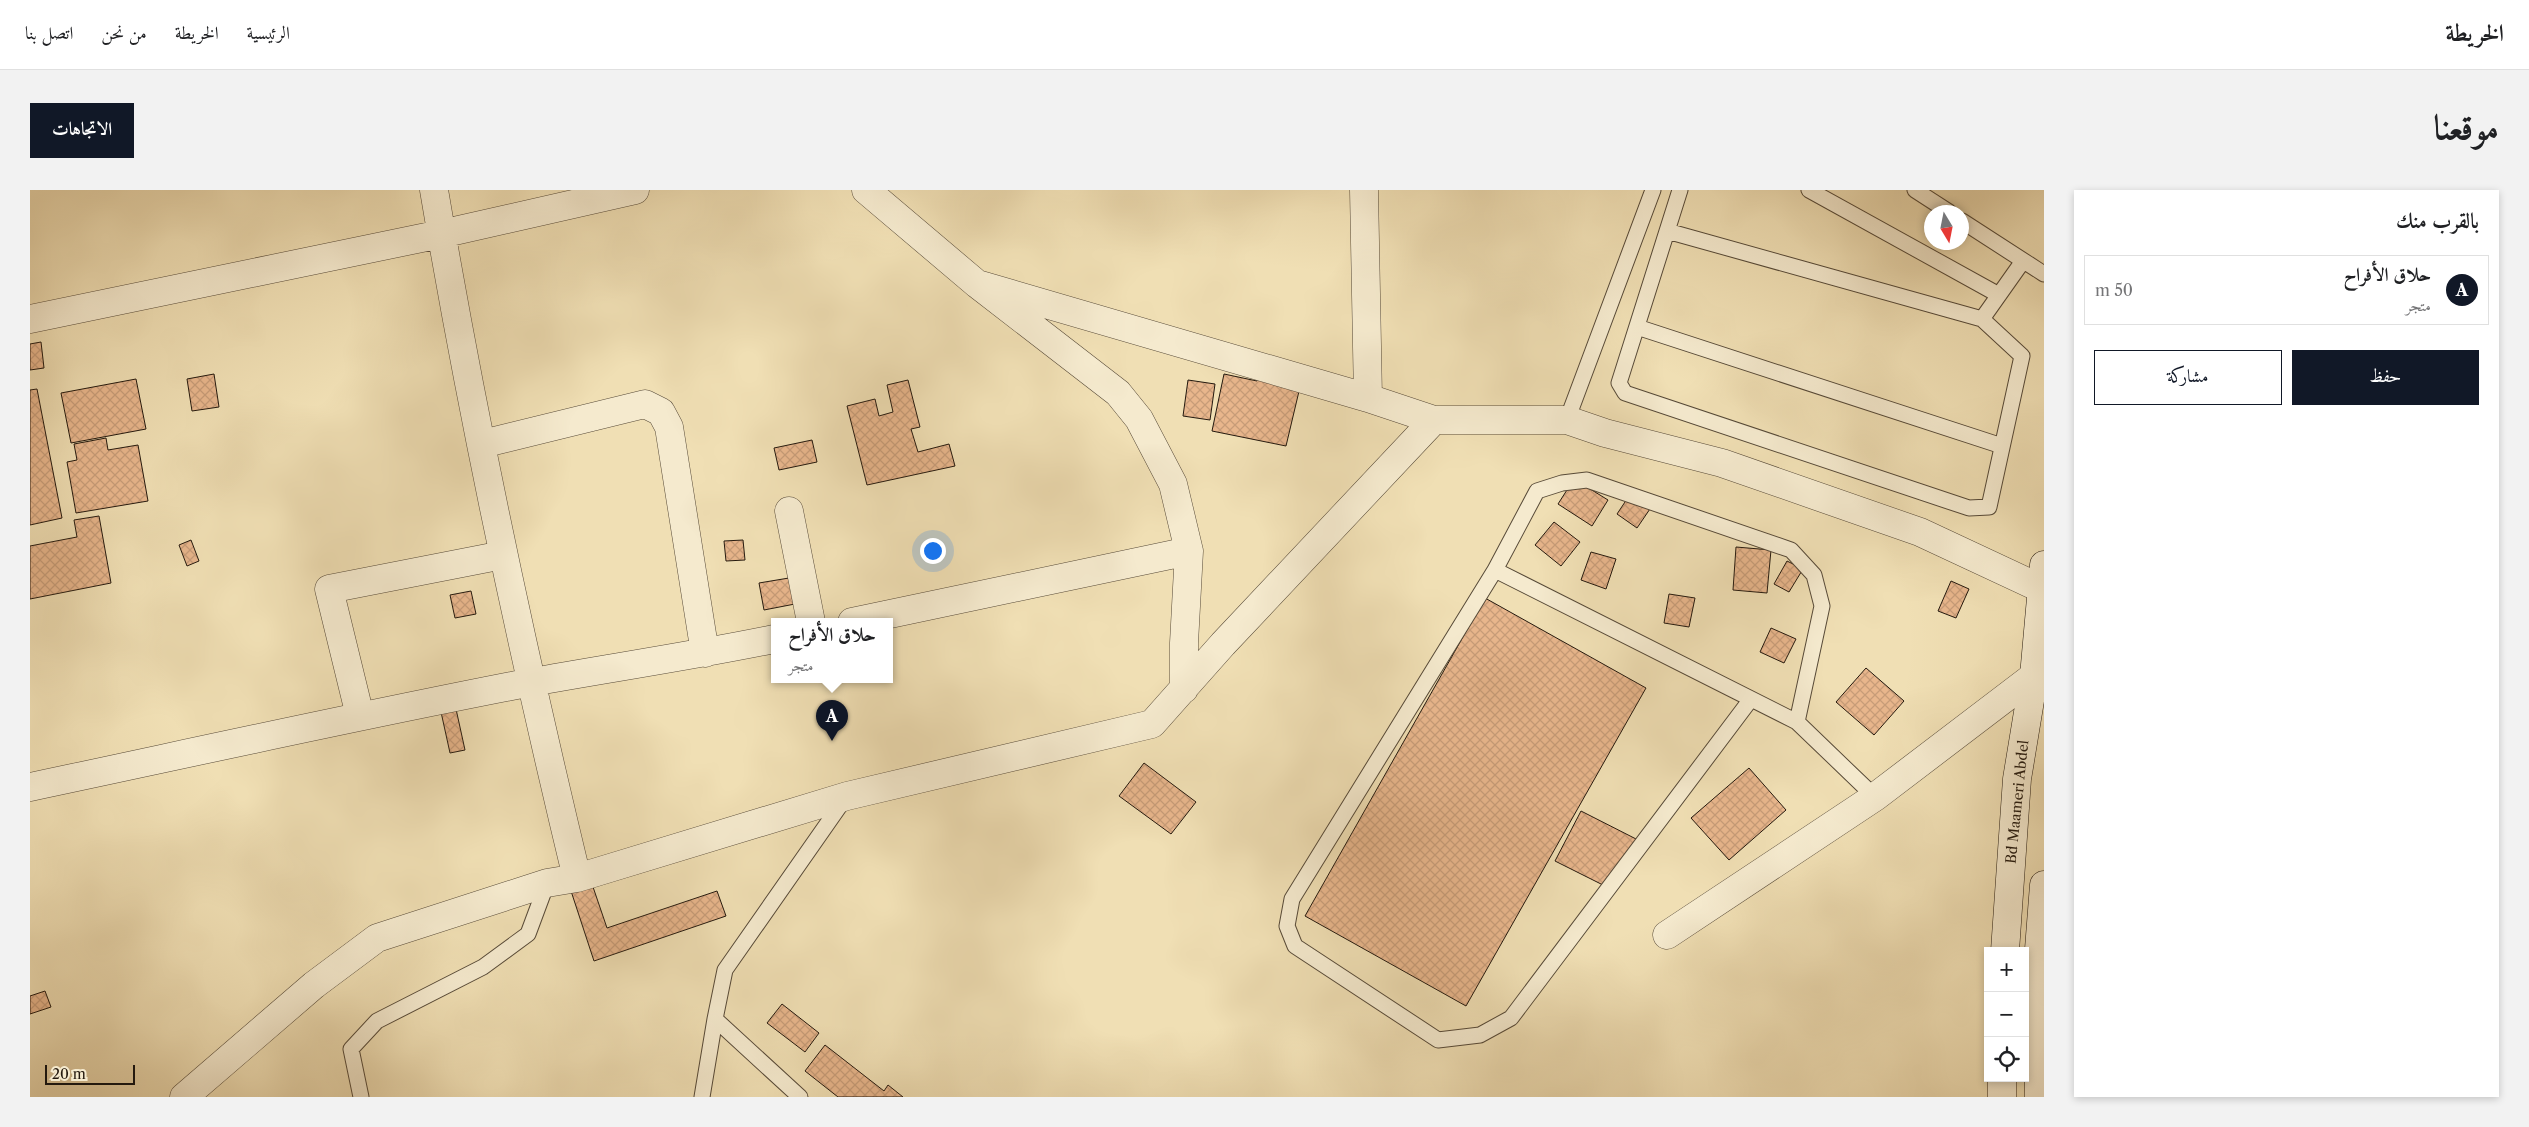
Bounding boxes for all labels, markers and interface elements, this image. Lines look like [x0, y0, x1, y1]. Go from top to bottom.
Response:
text: الخريطة [2446, 18, 2504, 47]
text: اتصل بنا [25, 22, 73, 44]
text: من نحن [101, 22, 147, 44]
text: الخريطة [175, 22, 219, 44]
text: الرئيسية [247, 22, 290, 44]
button: الاتجاهات [30, 103, 134, 158]
text: موقعنا [2434, 105, 2499, 148]
north arrow [1924, 205, 1969, 250]
text: بالقرب منك [2396, 208, 2479, 233]
text: حلاق الأفراح [2343, 263, 2431, 286]
text: 50 m [2095, 280, 2133, 300]
text: A [2456, 280, 2468, 300]
text: متجر [2406, 295, 2431, 315]
button: مشاركة [2094, 350, 2282, 405]
button: حفظ [2292, 350, 2479, 405]
your location [920, 538, 946, 564]
popup [771, 618, 893, 683]
text: حلاق الأفراح [788, 623, 876, 646]
text: متجر [788, 655, 814, 675]
pin: A [816, 700, 848, 741]
street label: Bd Maameri Abdel [2002, 739, 2032, 865]
map controls [1984, 947, 2029, 1082]
button: + [1984, 947, 2029, 992]
button: − [1984, 992, 2029, 1037]
button: locate [1984, 1037, 2029, 1082]
scale bar [45, 1062, 135, 1085]
text: 20 m [52, 1065, 86, 1083]

